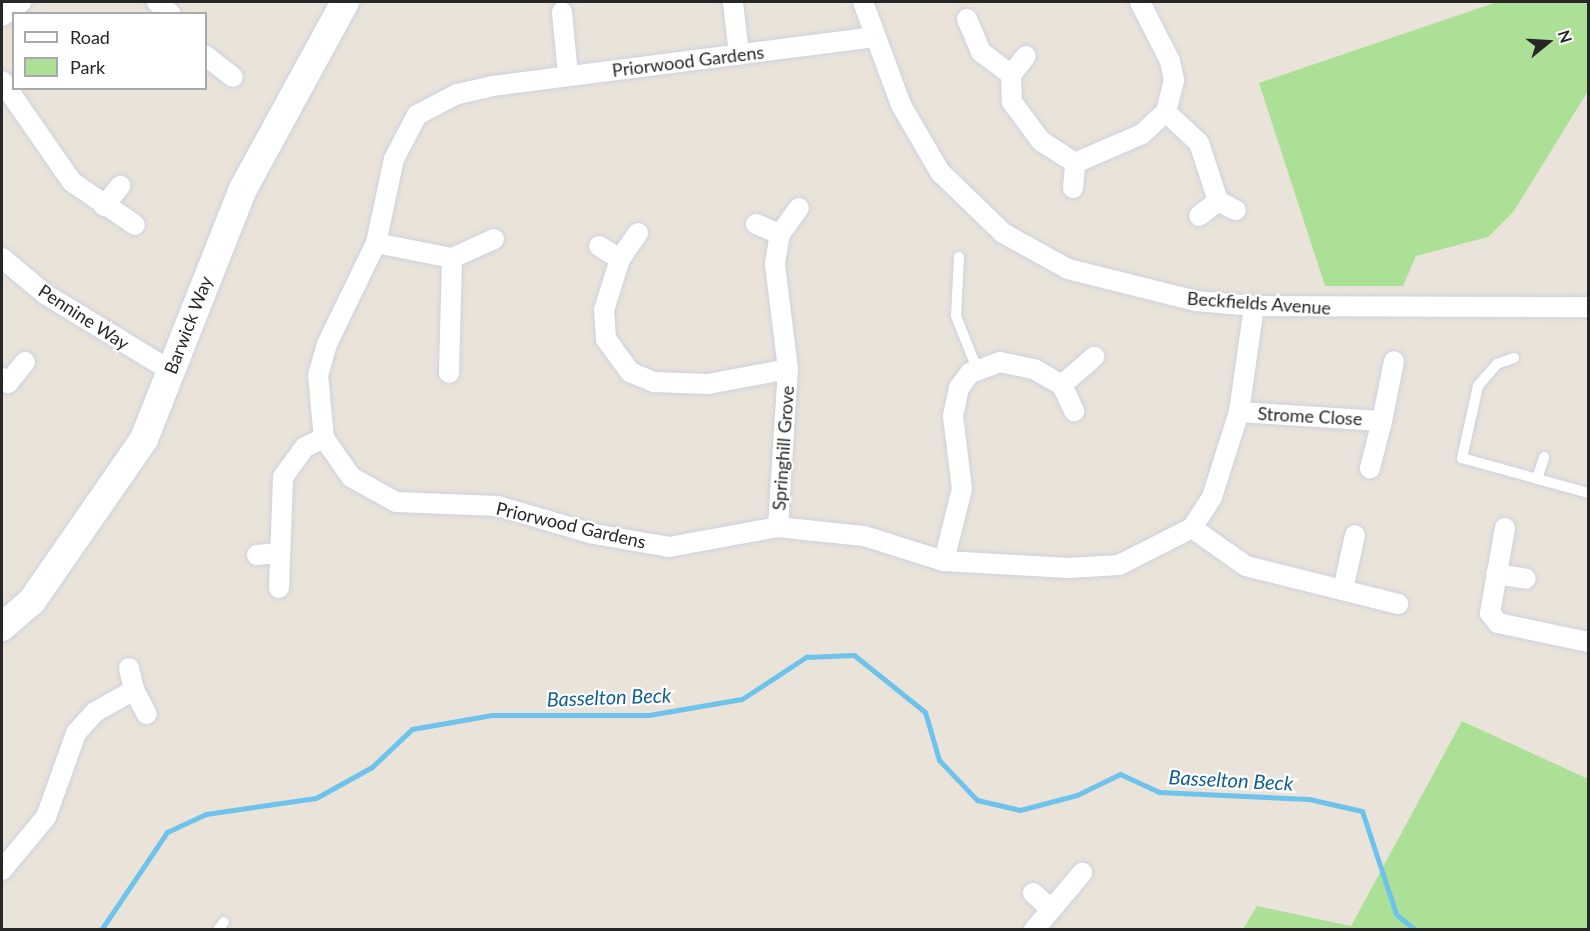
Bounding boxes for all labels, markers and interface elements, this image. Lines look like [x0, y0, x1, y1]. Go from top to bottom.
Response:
legend [12, 12, 207, 90]
north arrow [1518, 12, 1578, 72]
text: Road [70, 26, 110, 48]
text: N [1555, 27, 1577, 45]
street label: Priorwood Gardens [611, 41, 765, 81]
text: Park [70, 56, 105, 78]
street label: Barwick Way [159, 273, 217, 377]
street label: Pennine Way [34, 280, 134, 354]
street label: Beckfields Avenue [1186, 287, 1332, 319]
street label: Springhill Grove [768, 385, 798, 511]
street label: Strome Close [1257, 402, 1363, 430]
street label: Priorwood Gardens [494, 497, 648, 553]
water label: Basselton Beck [546, 683, 672, 711]
water label: Basselton Beck [1168, 765, 1294, 795]

